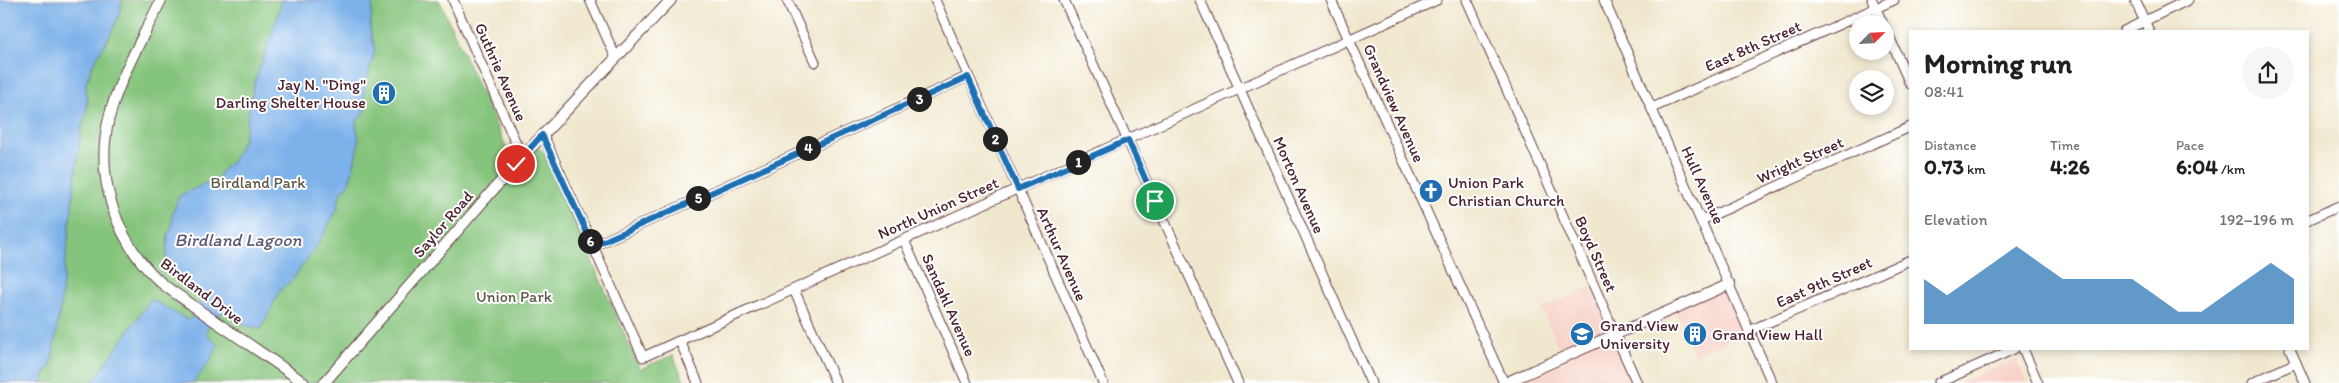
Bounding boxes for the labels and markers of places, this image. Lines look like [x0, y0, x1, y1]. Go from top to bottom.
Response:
place label: Jay N. "Ding" Darling Shelter House [216, 75, 366, 112]
building icon: Jay N. "Ding" Darling Shelter House [371, 80, 397, 106]
pin: 3 [906, 86, 932, 112]
pin: 2 [982, 126, 1008, 152]
pin: 4 [796, 136, 820, 160]
pin [495, 143, 537, 185]
pin: 1 [1066, 150, 1090, 174]
place label: Union Park Christian Church [1448, 173, 1565, 210]
church icon: Union Park Christian Church [1418, 178, 1444, 204]
pin [1134, 180, 1176, 222]
pin: 5 [686, 186, 710, 210]
pin: 6 [578, 228, 602, 254]
place label: Grand View University [1600, 316, 1679, 353]
school or university icon: Grand View University [1569, 321, 1595, 347]
building icon: Grand View Hall [1682, 321, 1708, 347]
place label: Grand View Hall [1712, 325, 1823, 344]

